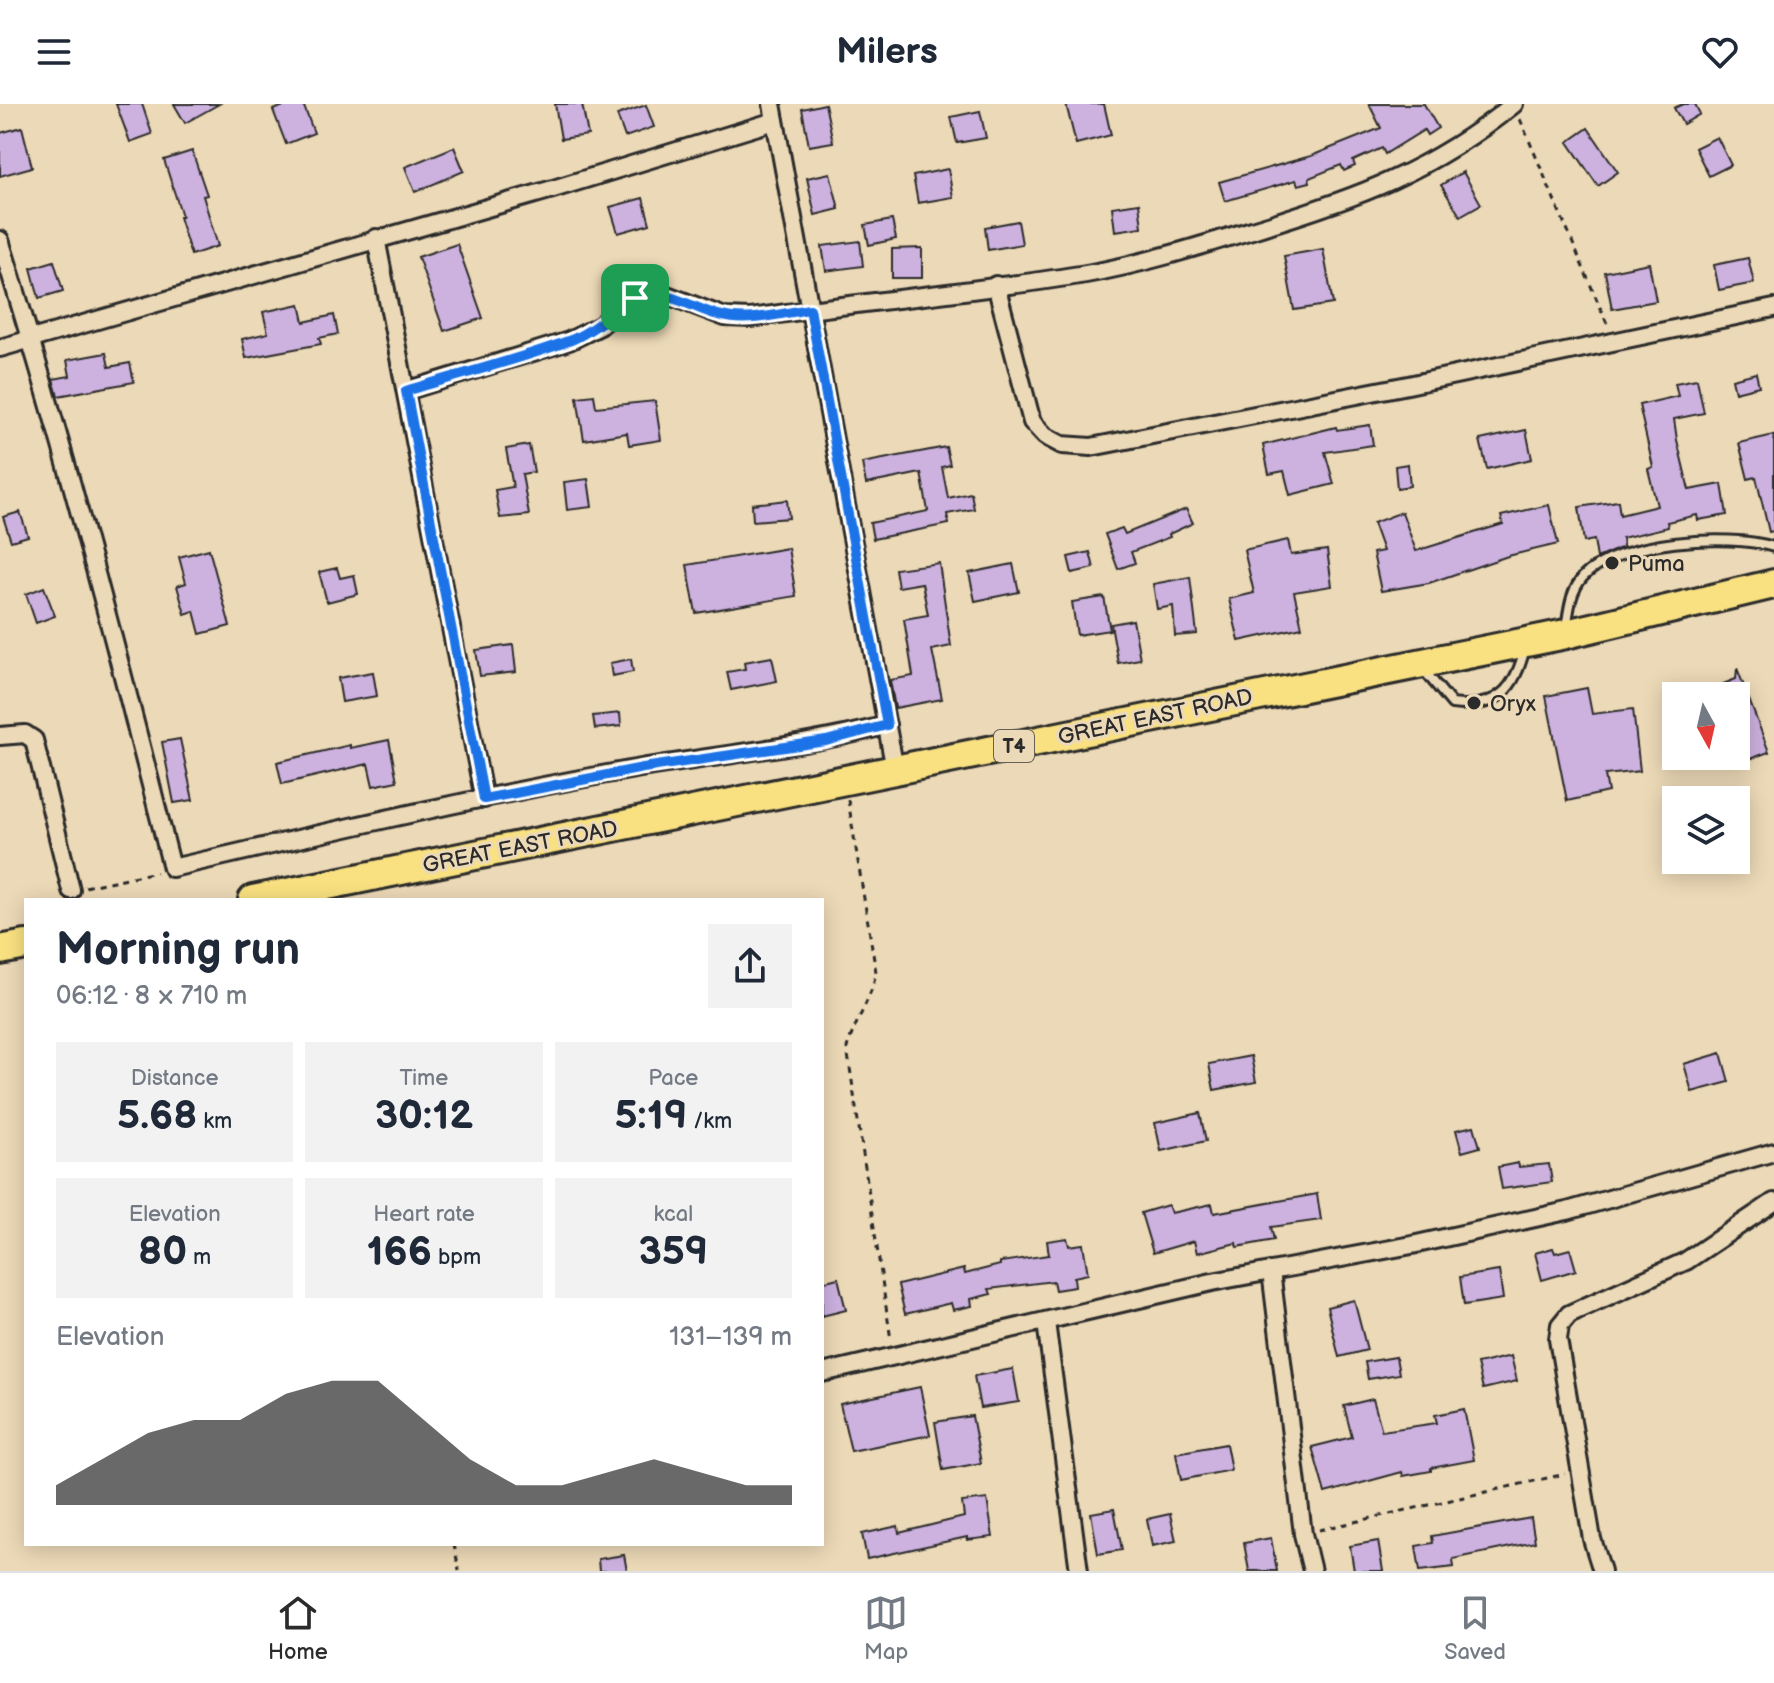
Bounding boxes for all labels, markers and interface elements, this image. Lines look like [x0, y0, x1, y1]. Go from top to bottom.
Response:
icon: menu [32, 30, 76, 74]
icon: heart [1698, 30, 1742, 74]
text: Milers [836, 31, 938, 74]
pin [601, 264, 669, 332]
icon: arrive [613, 276, 657, 320]
place label: Puma [1628, 551, 1685, 578]
marker: Puma [1603, 554, 1621, 572]
north arrow [1662, 682, 1750, 770]
map controls [1662, 682, 1750, 874]
street label: GREAT EAST ROAD [1056, 684, 1255, 751]
place label: Oryx [1490, 691, 1537, 718]
marker: Oryx [1465, 694, 1483, 712]
road number: T4 [994, 730, 1034, 762]
button: layers [1662, 786, 1750, 874]
street label: GREAT EAST ROAD [420, 815, 620, 880]
text: Morning run [56, 924, 300, 977]
button: share [708, 924, 792, 1008]
text: 06:12 · 8 × 710 m [56, 981, 247, 1012]
text: Distance [131, 1065, 219, 1092]
text: Time [400, 1065, 448, 1092]
text: Pace [648, 1065, 698, 1092]
text: 5.68 [117, 1092, 197, 1140]
text: 30:12 [375, 1092, 473, 1140]
text: 5:19 [614, 1092, 687, 1140]
text: km [197, 1108, 232, 1135]
text: /km [687, 1108, 732, 1135]
text: Elevation [129, 1201, 221, 1228]
text: Heart rate [373, 1201, 475, 1228]
text: kcal [654, 1201, 693, 1228]
text: 80 [138, 1228, 187, 1276]
text: 166 [367, 1228, 432, 1276]
text: 359 [638, 1228, 708, 1276]
text: m [187, 1244, 211, 1271]
text: bpm [432, 1244, 481, 1271]
text: Elevation [56, 1322, 164, 1353]
text: 131–139 m [669, 1322, 792, 1353]
tab: Home [268, 1591, 328, 1666]
tab: Map [864, 1591, 908, 1666]
tab: Saved [1444, 1591, 1506, 1666]

